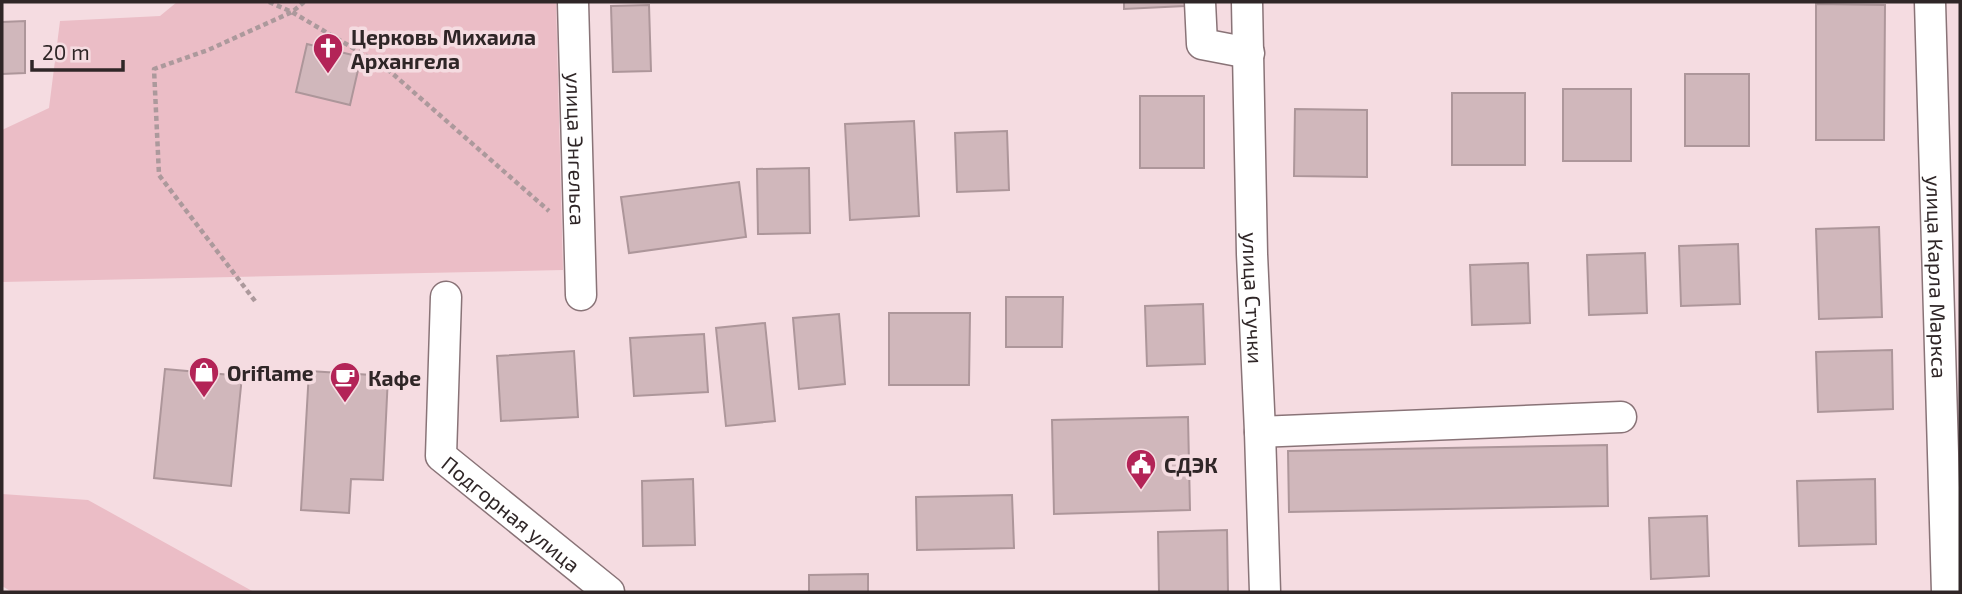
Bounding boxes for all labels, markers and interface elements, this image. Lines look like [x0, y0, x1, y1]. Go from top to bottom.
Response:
place label: Церковь Михаила Архангела [351, 24, 536, 73]
scale bar [32, 28, 122, 72]
church icon: Церковь Михаила Архангела [311, 31, 345, 75]
text: 20 m [42, 39, 90, 64]
street label: улица Энгельса [561, 72, 592, 226]
street label: улица Карла Маркса [1921, 175, 1953, 379]
street label: улица Стучки [1238, 232, 1269, 364]
shop icon: Oriflame [187, 355, 221, 399]
place label: Oriflame [227, 360, 314, 385]
cafe icon: Кафе [328, 360, 362, 404]
place label: Кафе [368, 365, 421, 390]
public building icon: СДЭК [1124, 447, 1158, 491]
street label: Подгорная улица [438, 450, 586, 577]
place label: СДЭК [1164, 452, 1218, 477]

